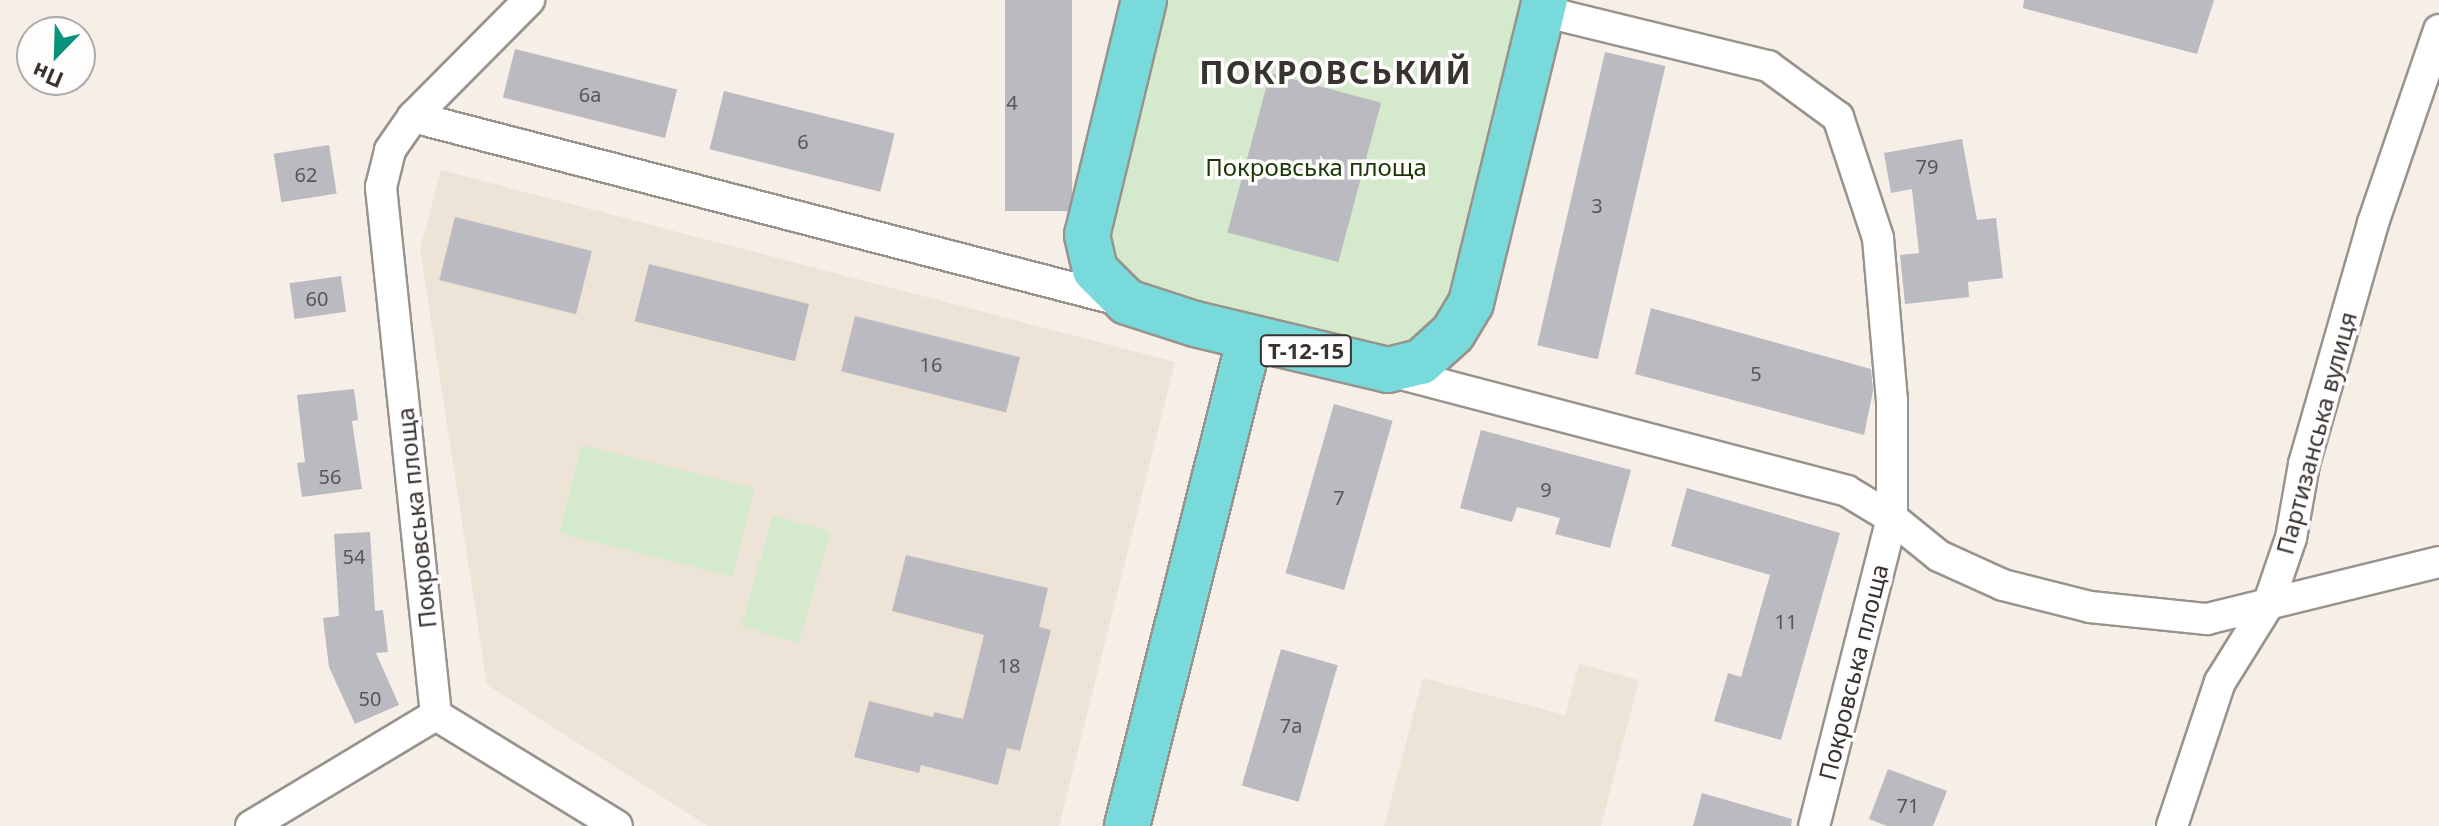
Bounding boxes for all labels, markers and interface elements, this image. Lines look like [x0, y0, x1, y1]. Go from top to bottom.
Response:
north arrow [16, 16, 96, 96]
district label: ПОКРОВСЬКИЙ [1199, 53, 1473, 91]
text: Пн [27, 56, 68, 96]
house number: 6а [579, 82, 601, 106]
house number: 4 [1006, 90, 1018, 114]
house number: 6 [797, 129, 809, 153]
park label: Покровська площа [1205, 153, 1427, 181]
house number: 79 [1916, 154, 1938, 178]
house number: 62 [295, 162, 317, 186]
house number: 3 [1591, 193, 1603, 217]
house number: 60 [306, 286, 328, 310]
street label: Партизанська вулиця [2270, 309, 2362, 557]
road number: Т-12-15 [1258, 333, 1354, 369]
house number: 16 [920, 352, 942, 376]
house number: 5 [1750, 361, 1762, 385]
street label: Покровська площа [390, 406, 442, 630]
house number: 56 [319, 464, 341, 488]
house number: 9 [1540, 477, 1552, 501]
house number: 7 [1333, 485, 1345, 509]
house number: 54 [343, 544, 365, 568]
street label: Покровська площа [1812, 561, 1894, 783]
house number: 11 [1775, 609, 1797, 633]
house number: 18 [998, 653, 1020, 677]
house number: 50 [359, 686, 381, 710]
house number: 7а [1280, 713, 1302, 737]
house number: 71 [1897, 793, 1919, 817]

